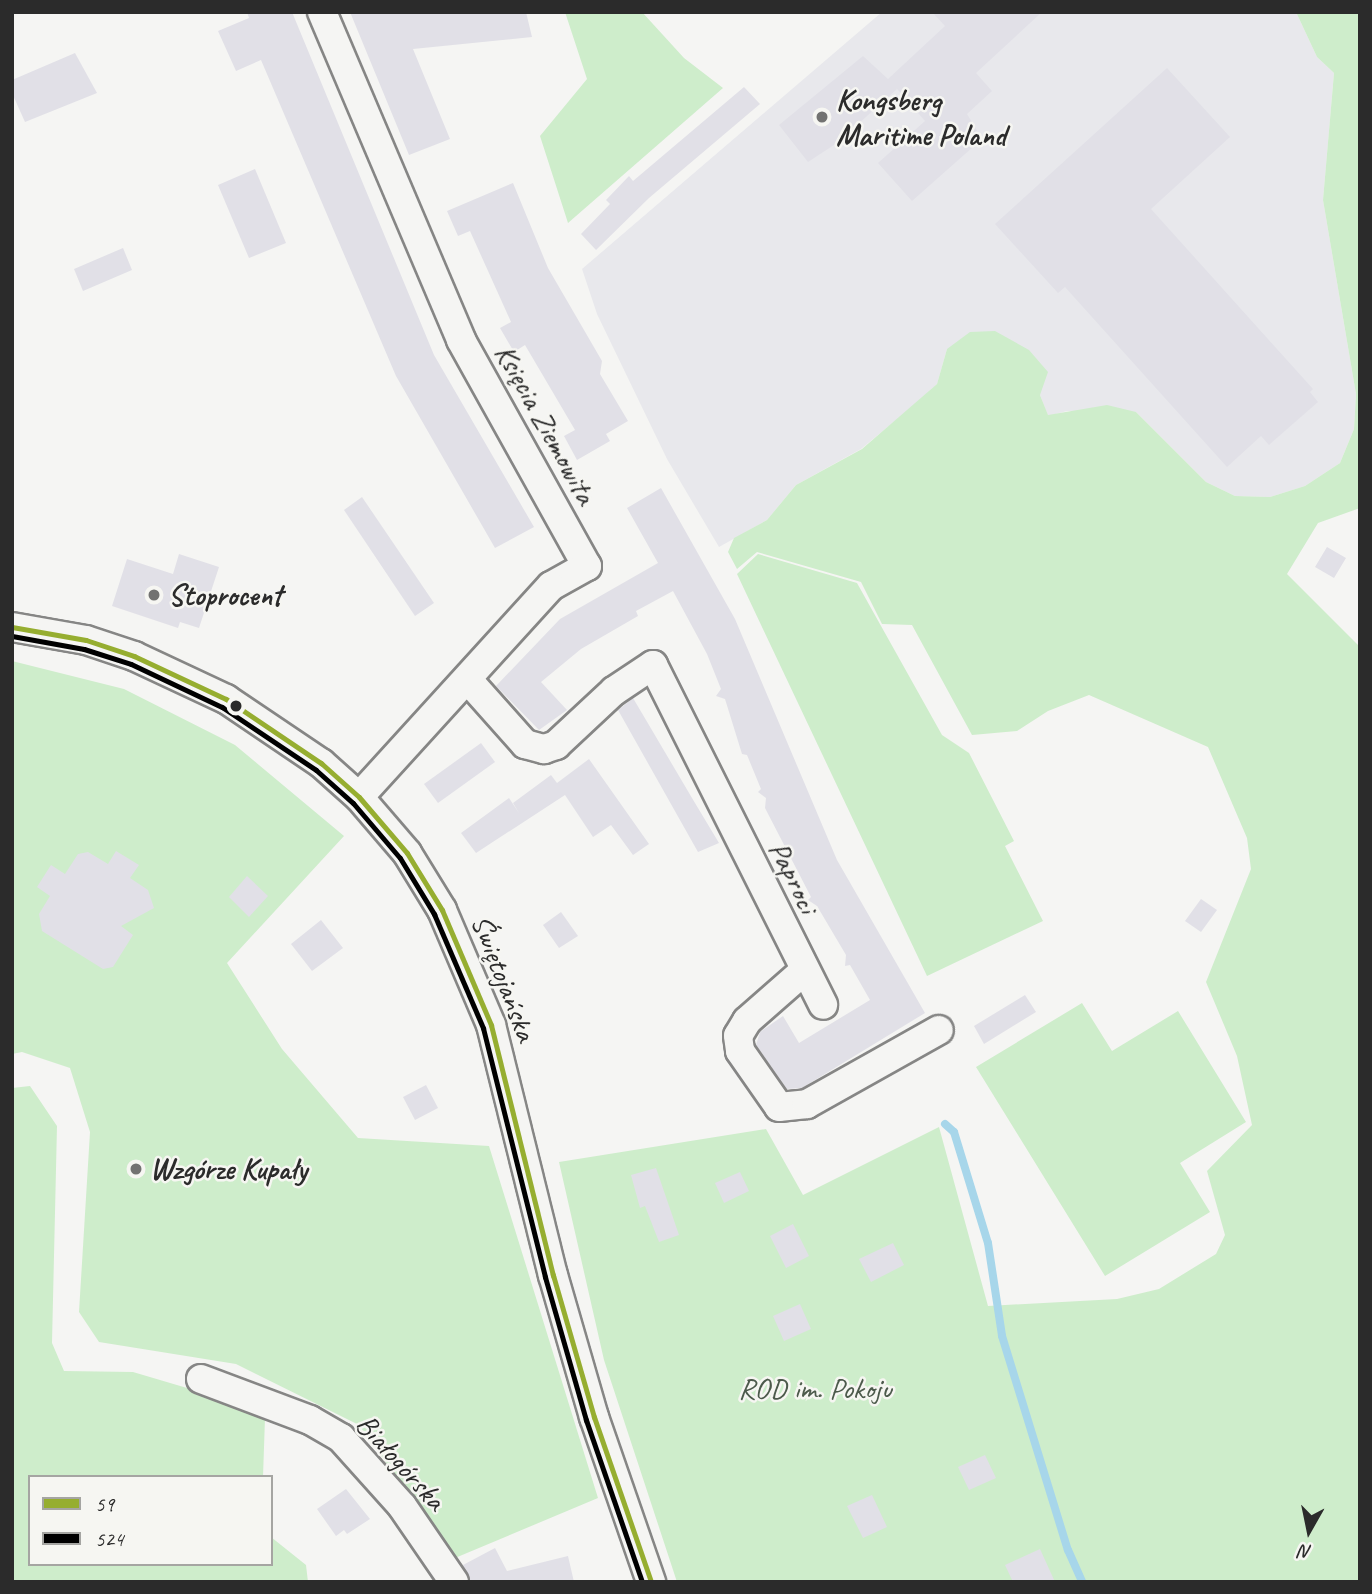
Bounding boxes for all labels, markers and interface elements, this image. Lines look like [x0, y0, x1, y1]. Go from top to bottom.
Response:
place label: Kongsberg Maritime Poland [836, 82, 1006, 152]
marker: Kongsberg Maritime Poland [814, 109, 830, 125]
street label: Księcia Ziemowita [488, 338, 604, 510]
place label: Stoprocent [168, 577, 282, 613]
marker: Stoprocent [146, 587, 162, 603]
unlabelled marker [229, 699, 243, 713]
street label: Paproci [761, 835, 827, 919]
street label: Świętojańska [464, 910, 544, 1046]
place label: Wzgórze Kupały [150, 1151, 306, 1187]
marker: Wzgórze Kupały [128, 1161, 144, 1177]
park label: ROD im. Pokoju [738, 1370, 892, 1406]
street label: Białogórska [348, 1406, 454, 1518]
legend [28, 1475, 273, 1566]
text: 59 [95, 1491, 114, 1517]
north arrow [1274, 1496, 1344, 1566]
text: 524 [95, 1526, 123, 1552]
text: N [1298, 1539, 1313, 1565]

